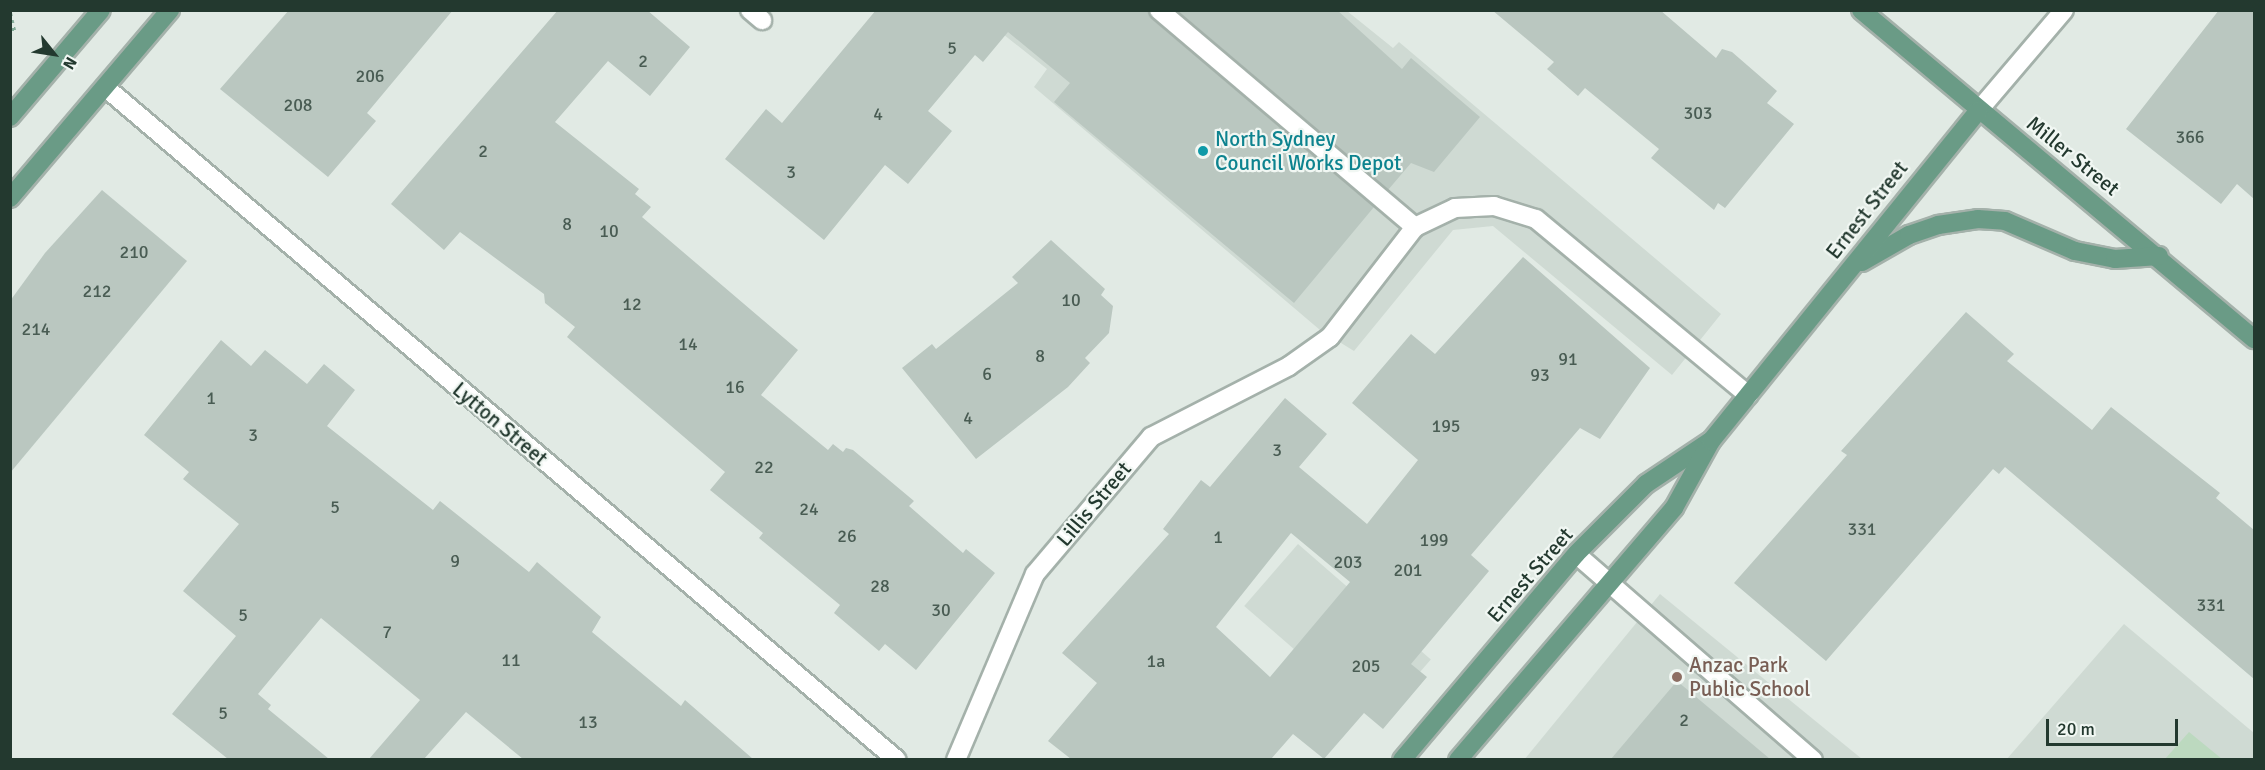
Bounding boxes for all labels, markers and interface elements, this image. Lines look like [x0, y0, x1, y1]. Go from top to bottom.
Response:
north arrow [24, 24, 84, 84]
house number: 5 [947, 37, 957, 59]
house number: 2 [638, 50, 648, 72]
text: N [58, 53, 81, 73]
house number: 206 [355, 65, 385, 87]
house number: 208 [283, 94, 313, 116]
house number: 303 [1683, 102, 1713, 124]
house number: 4 [873, 103, 883, 125]
street label: Miller Street [2022, 111, 2124, 201]
place label: North Sydney Council Works Depot [1215, 126, 1401, 176]
house number: 366 [2175, 126, 2205, 148]
house number: 2 [478, 140, 488, 162]
marker: North Sydney Council Works Depot [1196, 144, 1210, 158]
street label: Ernest Street [1821, 156, 1913, 264]
house number: 3 [786, 161, 796, 183]
house number: 8 [562, 213, 572, 235]
house number: 10 [599, 220, 619, 242]
house number: 210 [119, 241, 149, 263]
house number: 212 [82, 280, 112, 302]
house number: 10 [1061, 289, 1081, 311]
house number: 12 [622, 293, 642, 315]
house number: 214 [21, 318, 51, 340]
house number: 14 [678, 333, 698, 355]
house number: 8 [1035, 345, 1045, 367]
house number: 91 [1558, 348, 1578, 370]
house number: 6 [982, 363, 992, 385]
house number: 93 [1530, 364, 1550, 386]
house number: 16 [725, 376, 745, 398]
street label: Lytton Street [447, 377, 553, 471]
house number: 1 [206, 387, 216, 409]
house number: 4 [963, 407, 973, 429]
house number: 195 [1431, 415, 1461, 437]
house number: 3 [248, 424, 258, 446]
house number: 3 [1272, 439, 1282, 461]
house number: 22 [754, 456, 774, 478]
street label: Lillis Street [1051, 457, 1137, 551]
house number: 5 [330, 496, 340, 518]
house number: 24 [799, 498, 819, 520]
house number: 331 [1847, 518, 1877, 540]
street label: Ernest Street [1482, 522, 1578, 628]
house number: 26 [837, 525, 857, 547]
house number: 1 [1213, 526, 1223, 548]
house number: 199 [1419, 529, 1449, 551]
house number: 9 [450, 550, 460, 572]
house number: 203 [1333, 551, 1363, 573]
house number: 201 [1393, 559, 1423, 581]
house number: 28 [870, 575, 890, 597]
house number: 331 [2196, 594, 2226, 616]
house number: 30 [931, 599, 951, 621]
house number: 5 [238, 604, 248, 626]
house number: 7 [382, 621, 392, 643]
house number: 11 [501, 649, 521, 671]
house number: 1a [1147, 650, 1165, 672]
place label: Anzac Park Public School [1689, 652, 1810, 702]
house number: 205 [1351, 655, 1381, 677]
marker: Anzac Park Public School [1670, 670, 1684, 684]
house number: 5 [218, 702, 228, 724]
scale bar [2049, 707, 2181, 745]
house number: 2 [1679, 709, 1689, 731]
house number: 13 [578, 711, 598, 733]
text: 20 m [2057, 718, 2095, 740]

